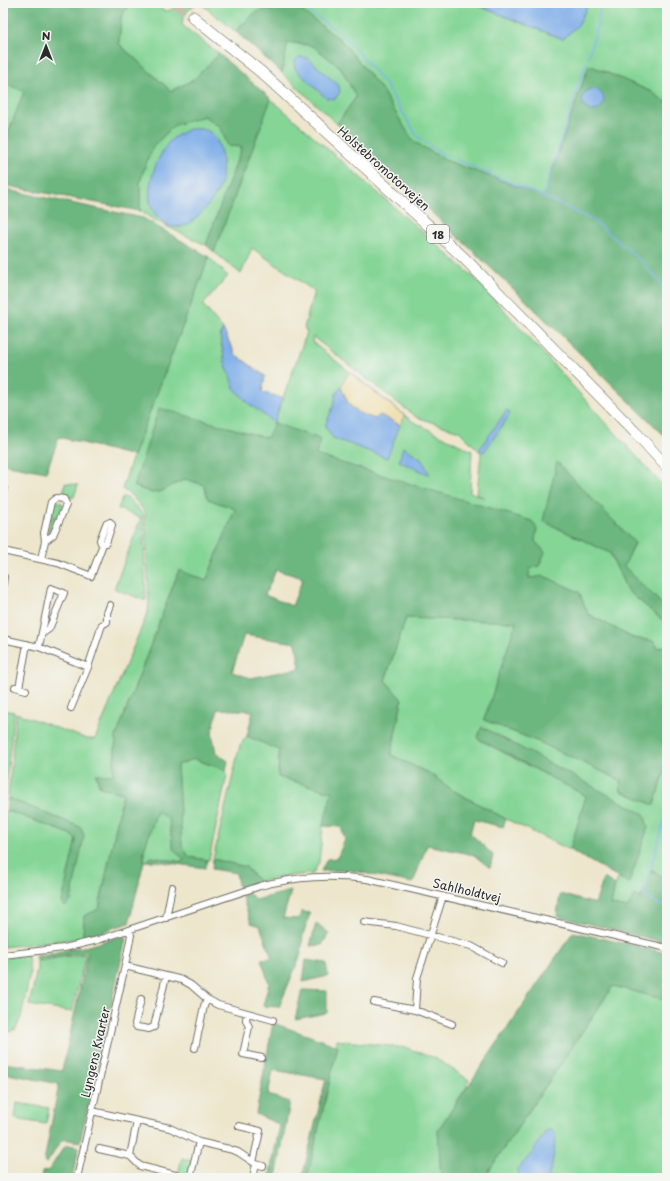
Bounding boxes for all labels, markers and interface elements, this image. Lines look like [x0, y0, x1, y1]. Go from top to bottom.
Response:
north arrow [26, 26, 66, 66]
text: N [42, 27, 51, 44]
street label: Holstebromotorvejen [334, 122, 434, 214]
road number: 18 [427, 225, 449, 243]
street label: Sahlholdtvej [431, 873, 503, 907]
street label: Lyngens Kvarter [76, 1004, 114, 1099]

